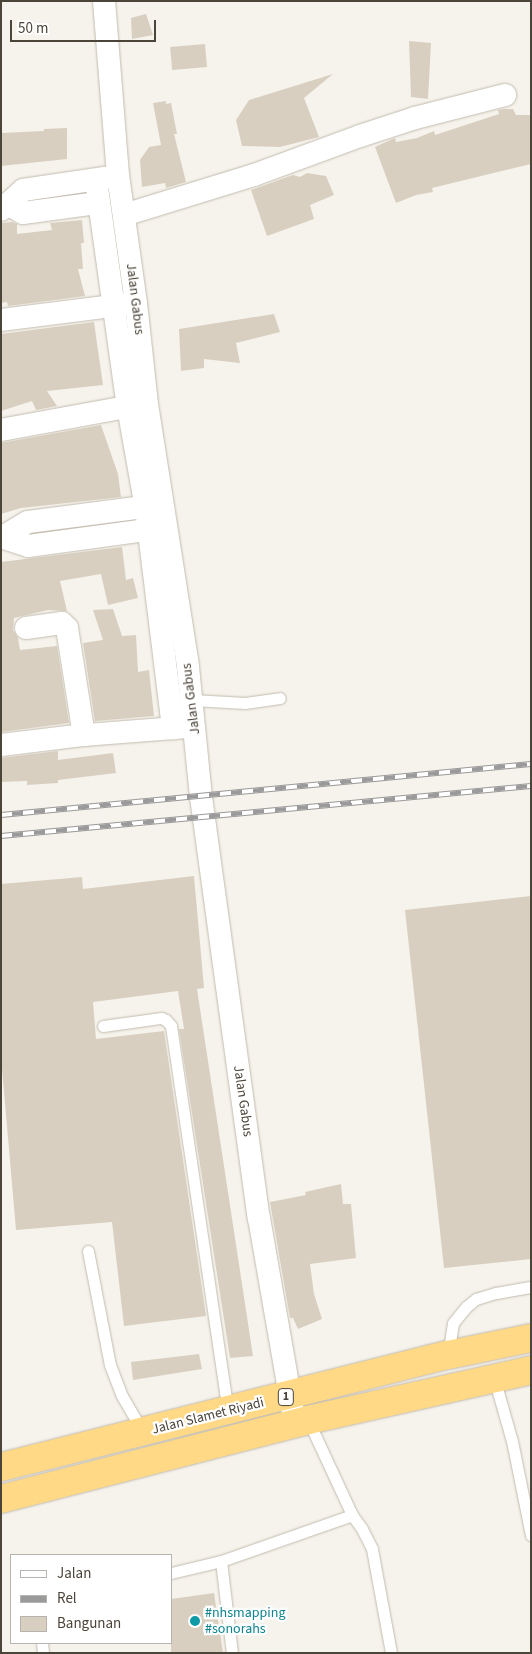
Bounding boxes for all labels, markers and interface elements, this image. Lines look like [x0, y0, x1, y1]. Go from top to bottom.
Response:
scale bar [12, 10, 159, 42]
text: 50 m [18, 18, 48, 39]
street label: Jalan Gabus [122, 262, 148, 336]
street label: Jalan Gabus [178, 662, 204, 736]
street label: Jalan Gabus [230, 1064, 256, 1138]
road number: 1 [277, 1388, 295, 1406]
street label: Jalan Slamet Riyadi [150, 1394, 266, 1438]
legend [10, 1554, 172, 1644]
text: Jalan [57, 1563, 91, 1584]
text: Rel [57, 1588, 77, 1609]
place label: #nhsmapping #sonorahs [205, 1605, 285, 1638]
text: Bangunan [57, 1613, 121, 1634]
marker: #nhsmapping #sonorahs [189, 1615, 201, 1627]

